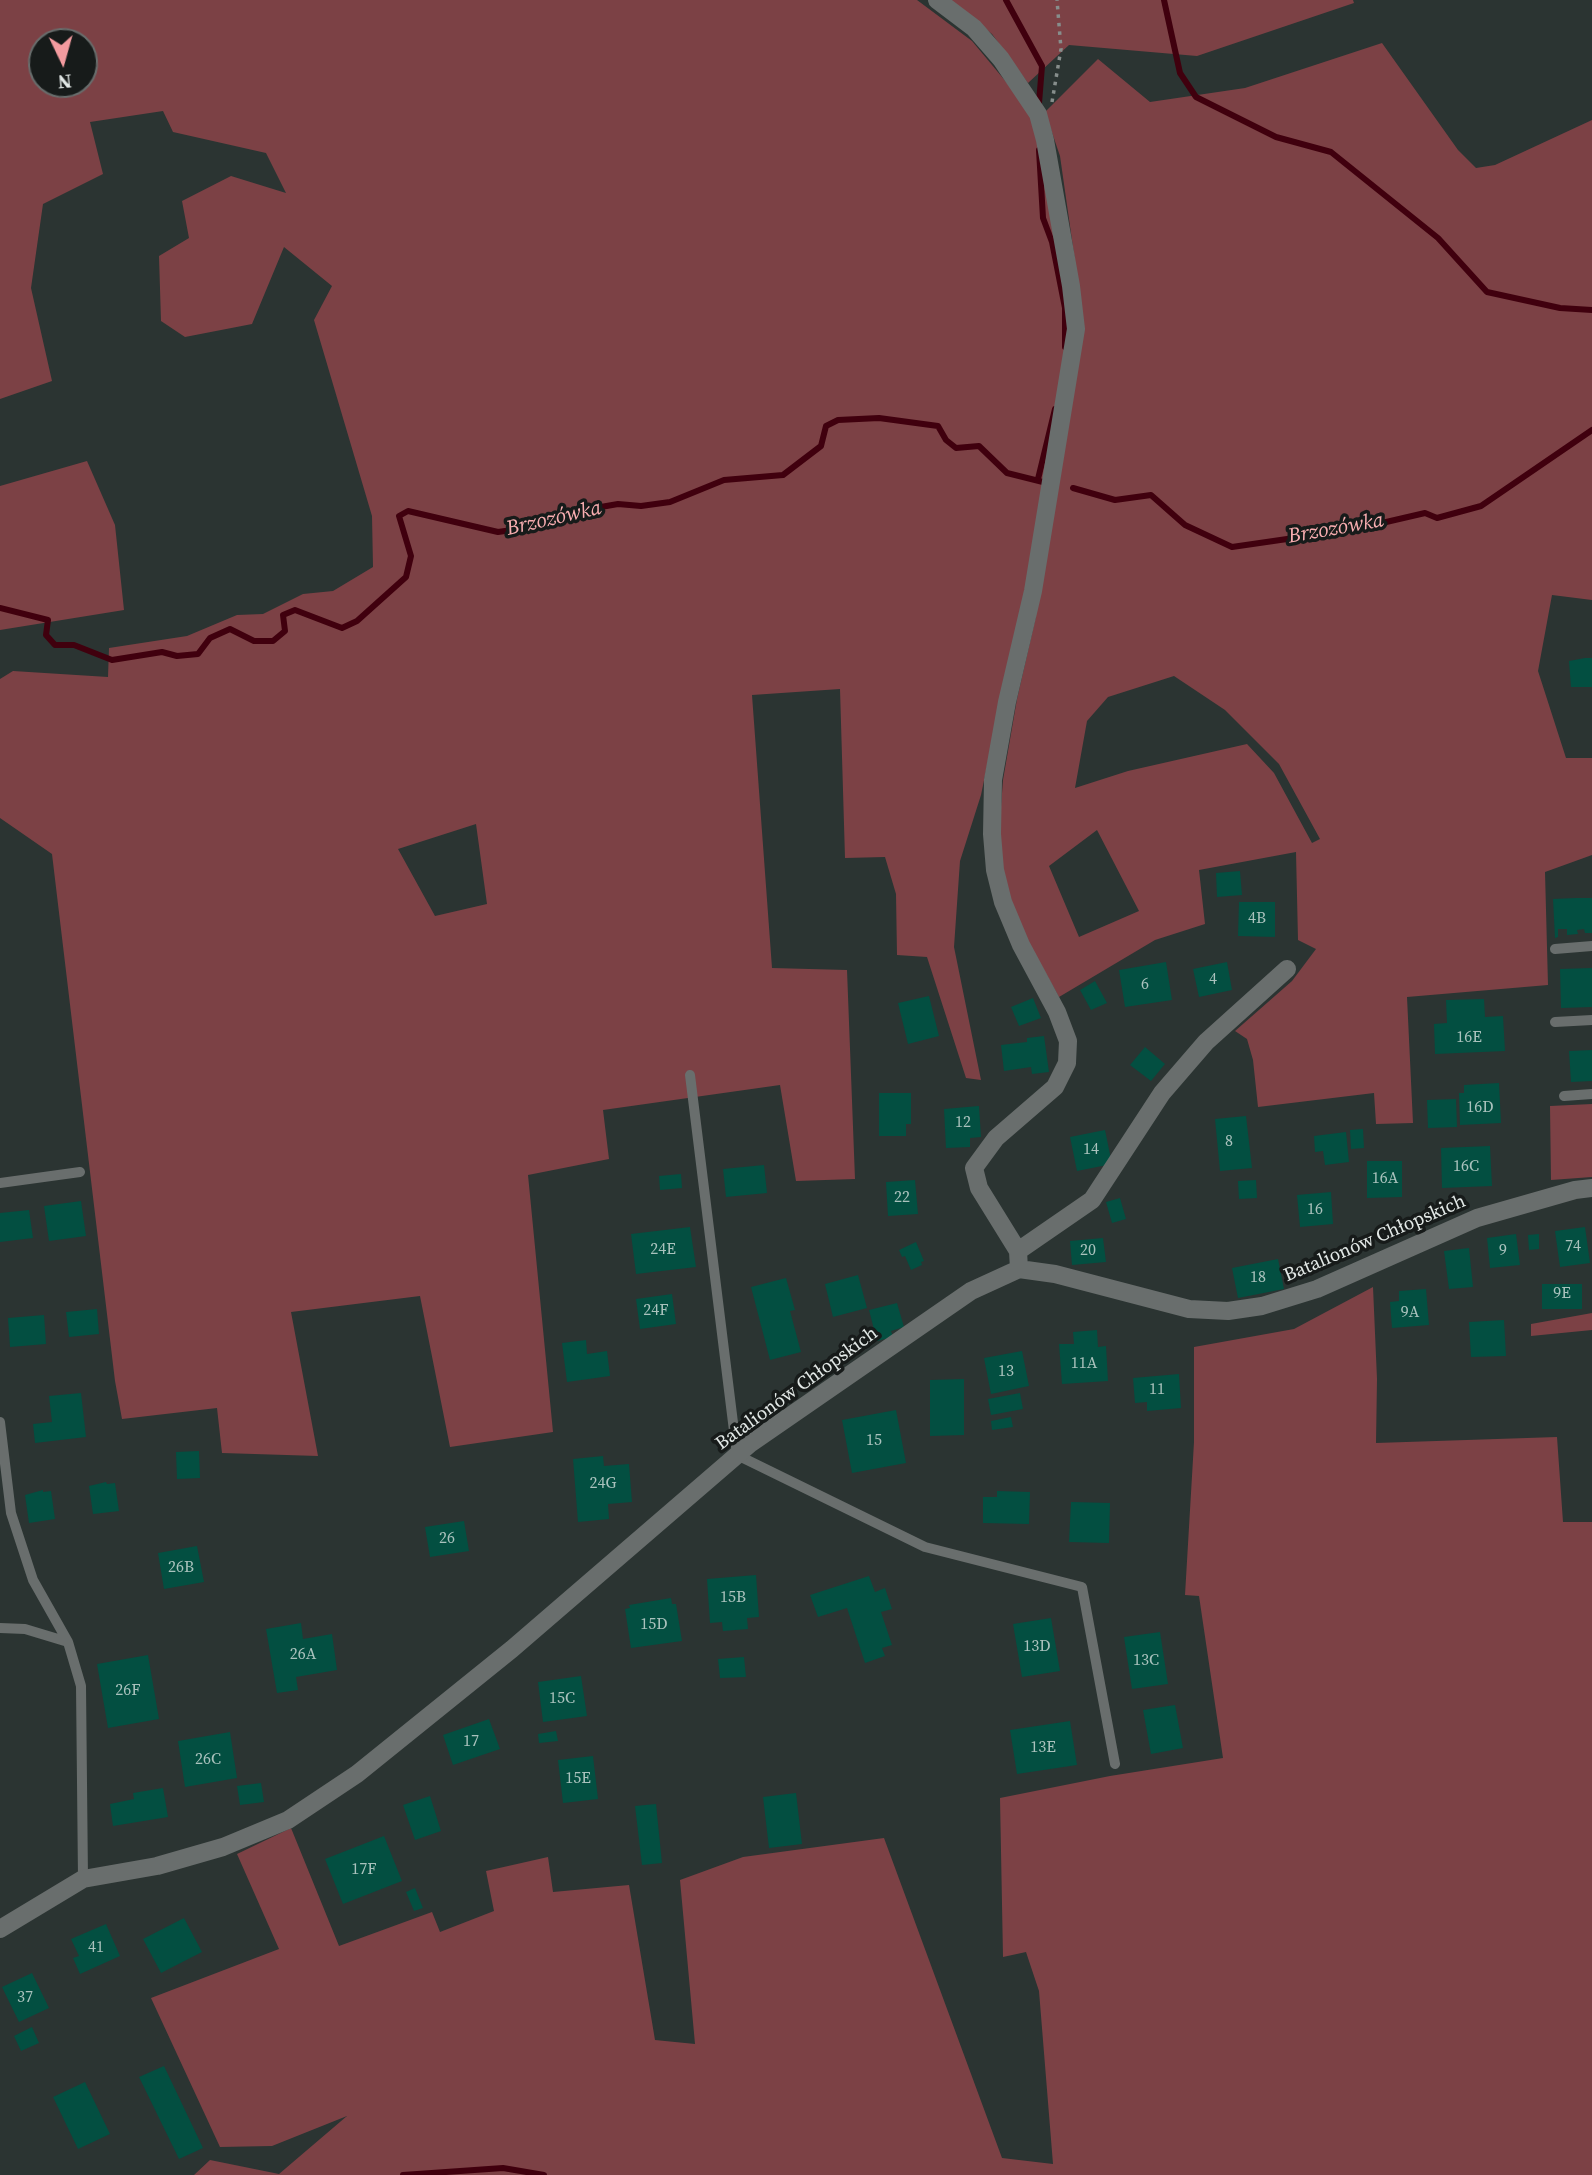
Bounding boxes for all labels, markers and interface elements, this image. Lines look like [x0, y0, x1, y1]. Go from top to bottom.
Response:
north arrow [28, 28, 98, 98]
text: N [57, 68, 73, 95]
water label: Brzozówka [504, 496, 604, 542]
water label: Brzozówka [1286, 508, 1386, 550]
house number: 4B [1248, 909, 1266, 929]
house number: 4 [1209, 970, 1217, 990]
house number: 6 [1141, 975, 1149, 995]
house number: 16E [1456, 1028, 1482, 1048]
house number: 16D [1466, 1098, 1494, 1118]
house number: 12 [955, 1113, 971, 1133]
house number: 8 [1225, 1132, 1233, 1152]
house number: 14 [1083, 1140, 1099, 1160]
house number: 16C [1453, 1157, 1479, 1177]
house number: 16A [1372, 1169, 1398, 1189]
house number: 22 [894, 1188, 910, 1208]
street label: Batalionów Chłopskich [1281, 1190, 1469, 1288]
house number: 16 [1307, 1200, 1323, 1220]
house number: 74 [1565, 1237, 1581, 1257]
house number: 24E [650, 1240, 676, 1260]
house number: 20 [1080, 1241, 1096, 1261]
house number: 9 [1499, 1241, 1507, 1261]
house number: 18 [1250, 1268, 1266, 1288]
house number: 9E [1553, 1284, 1571, 1304]
house number: 24F [643, 1301, 669, 1321]
house number: 9A [1401, 1303, 1419, 1323]
street label: Batalionów Chłopskich [711, 1322, 883, 1456]
house number: 11A [1071, 1354, 1097, 1374]
house number: 13 [998, 1362, 1014, 1382]
house number: 11 [1149, 1380, 1165, 1400]
house number: 15 [866, 1431, 882, 1451]
house number: 24G [590, 1474, 616, 1494]
house number: 26 [439, 1529, 455, 1549]
house number: 26B [168, 1558, 194, 1578]
house number: 15B [720, 1588, 746, 1608]
house number: 15D [640, 1615, 668, 1635]
house number: 13D [1023, 1637, 1051, 1657]
house number: 26A [290, 1645, 316, 1665]
house number: 13C [1133, 1651, 1159, 1671]
house number: 26F [115, 1681, 141, 1701]
house number: 15C [549, 1689, 575, 1709]
house number: 17 [463, 1732, 479, 1752]
house number: 13E [1030, 1738, 1056, 1758]
house number: 26C [195, 1750, 221, 1770]
house number: 15E [565, 1769, 591, 1789]
house number: 17F [351, 1860, 377, 1880]
house number: 41 [88, 1938, 104, 1958]
house number: 37 [17, 1988, 33, 2008]

